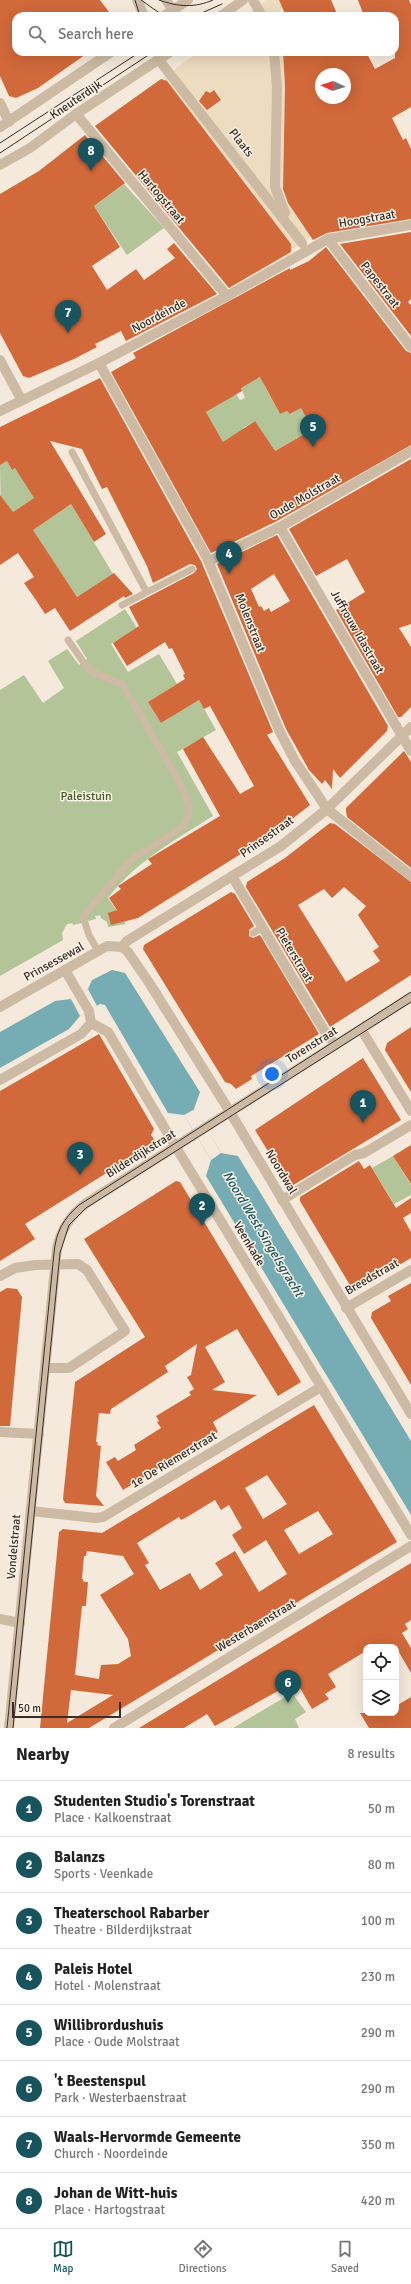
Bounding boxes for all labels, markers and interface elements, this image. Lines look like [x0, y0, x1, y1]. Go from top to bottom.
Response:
search box [12, 12, 399, 56]
icon: search [26, 23, 48, 45]
text: Search here [58, 25, 134, 43]
north arrow [315, 68, 351, 104]
street label: Kneuterdijk [47, 77, 105, 123]
street label: Plaats [225, 126, 257, 160]
pin: 8 [78, 138, 104, 171]
street label: Hartogstraat [134, 167, 188, 227]
street label: Hoogstraat [338, 207, 396, 231]
street label: Papestraat [357, 259, 403, 311]
street label: Noordeinde [129, 295, 189, 337]
pin: 7 [55, 300, 81, 333]
pin: 5 [300, 414, 326, 447]
street label: Oude Molstraat [267, 471, 343, 523]
pin: 4 [216, 541, 242, 574]
street label: Juffrouw Idastraat [327, 587, 387, 677]
street label: Molenstraat [231, 591, 269, 655]
park label: Paleistuin [60, 789, 112, 804]
street label: Prinsestraat [237, 813, 297, 861]
street label: Pieterstraat [272, 925, 316, 985]
street label: Prinsessewal [21, 939, 87, 985]
street label: Torenstraat [283, 1023, 341, 1067]
your location [262, 1064, 282, 1084]
pin: 1 [350, 1090, 376, 1123]
street label: Bilderdijkstraat [103, 1127, 179, 1181]
pin: 3 [67, 1142, 93, 1175]
street label: Noordwal [262, 1147, 300, 1197]
water label: Noord West Singelsgracht [219, 1168, 308, 1301]
pin: 2 [189, 1193, 215, 1226]
street label: Veenkade [230, 1219, 268, 1269]
street label: Breedstraat [342, 1256, 402, 1298]
street label: 1e De Riemerstraat [128, 1428, 220, 1492]
street label: Vondelstraat [4, 1514, 24, 1580]
street label: Westerbaenstraat [213, 1596, 299, 1656]
map controls [363, 1644, 399, 1716]
button: locate [363, 1644, 399, 1680]
pin: 6 [275, 1670, 301, 1703]
button: layers [363, 1680, 399, 1716]
scale bar [12, 1700, 121, 1719]
text: 50 m [18, 1702, 41, 1715]
text: Nearby [16, 1744, 69, 1765]
text: 8 results [347, 1746, 395, 1762]
text: Studenten Studio's Torenstraat [54, 1792, 255, 1810]
text: 1 [25, 1801, 33, 1817]
text: 50 m [368, 1801, 395, 1817]
text: Place · Kalkoenstraat [54, 1810, 171, 1826]
text: Balanzs [54, 1848, 105, 1866]
text: 2 [25, 1857, 33, 1873]
text: 80 m [368, 1857, 395, 1873]
text: Sports · Veenkade [54, 1866, 153, 1882]
text: Theaterschool Rabarber [54, 1904, 209, 1922]
text: 3 [25, 1913, 33, 1929]
text: 100 m [361, 1913, 395, 1929]
text: Theatre · Bilderdijkstraat [54, 1922, 192, 1938]
text: Paleis Hotel [54, 1960, 132, 1978]
text: 4 [25, 1969, 33, 1985]
text: 230 m [361, 1969, 395, 1985]
text: Hotel · Molenstraat [54, 1978, 161, 1994]
text: Willibrordushuis [54, 2016, 163, 2034]
text: 5 [25, 2025, 33, 2041]
text: 290 m [361, 2025, 395, 2041]
text: Place · Oude Molstraat [54, 2034, 180, 2050]
text: 't Beestenspul [54, 2072, 146, 2090]
text: 6 [25, 2081, 33, 2097]
text: 290 m [361, 2081, 395, 2097]
text: Park · Westerbaenstraat [54, 2090, 187, 2106]
text: Waals-Hervormde Gemeente [54, 2128, 241, 2146]
text: 7 [25, 2137, 33, 2153]
text: 350 m [361, 2137, 395, 2153]
text: Church · Noordeinde [54, 2146, 168, 2162]
text: Johan de Witt-huis [54, 2184, 177, 2202]
text: 8 [25, 2193, 33, 2209]
text: 420 m [361, 2193, 395, 2209]
text: Place · Hartogstraat [54, 2202, 165, 2218]
tab: Map [52, 2238, 74, 2275]
tab: Directions [179, 2238, 227, 2275]
tab: Saved [331, 2238, 359, 2275]

